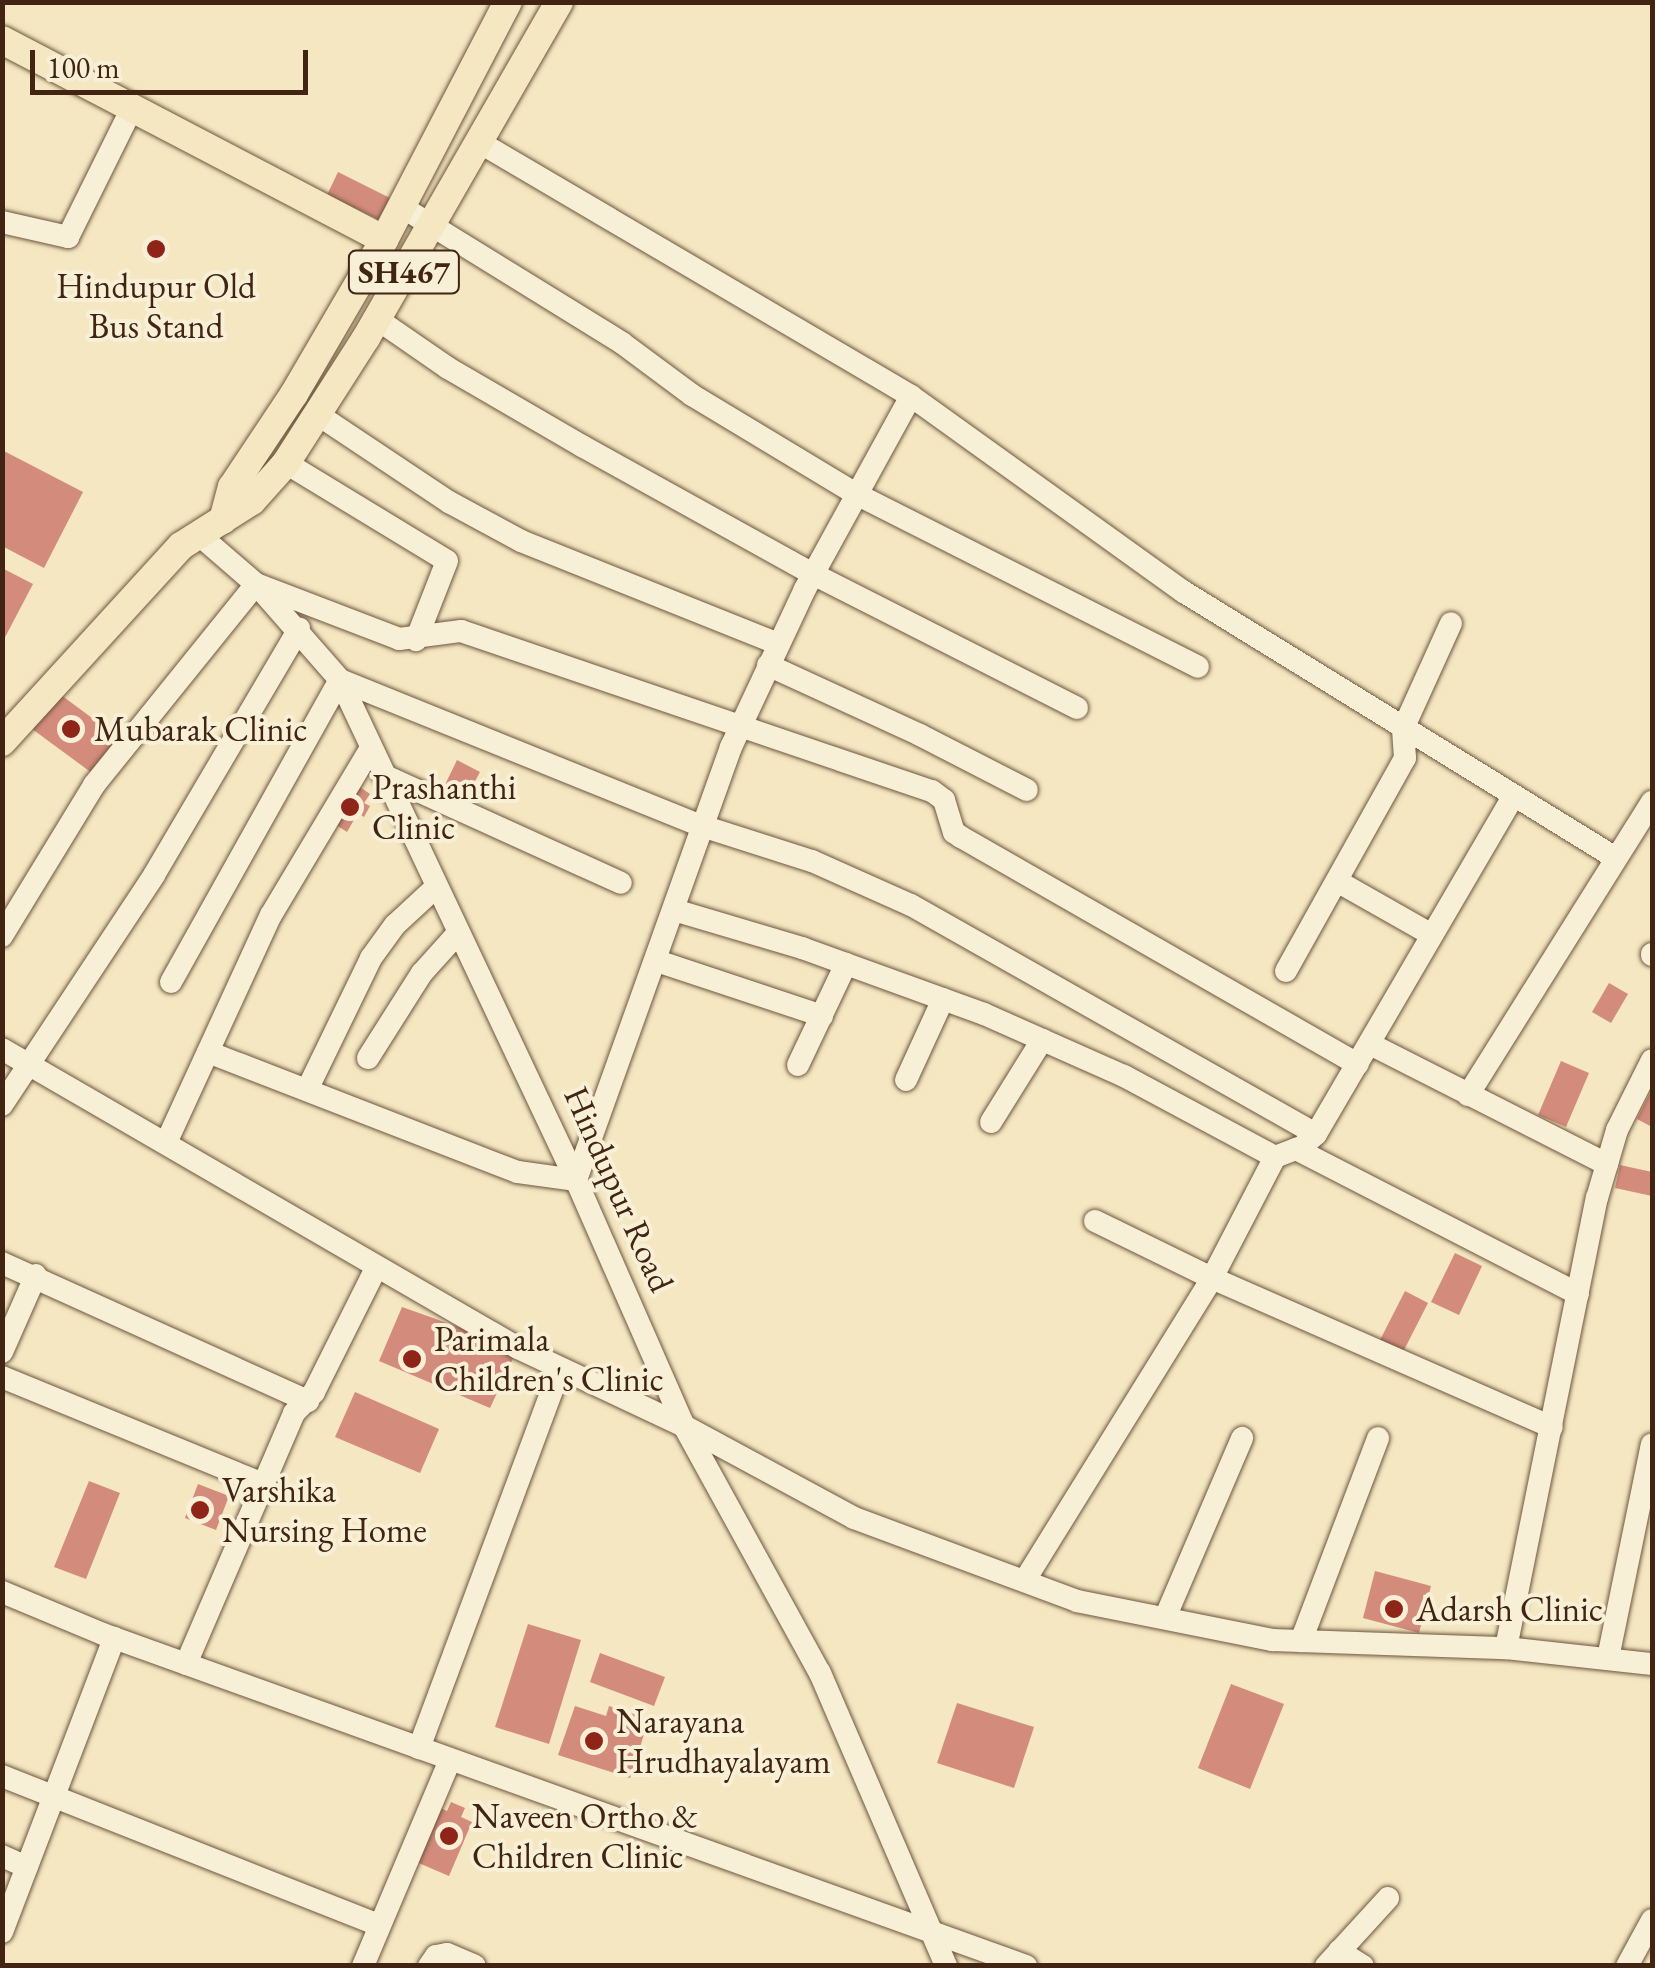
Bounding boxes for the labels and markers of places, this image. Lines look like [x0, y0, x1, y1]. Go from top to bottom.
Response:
marker: Hindupur Old Bus Stand [145, 238, 167, 260]
place label: Hindupur Old Bus Stand [56, 265, 256, 347]
place label: Mubarak Clinic [94, 708, 307, 750]
marker: Mubarak Clinic [58, 716, 84, 742]
place label: Prashanthi Clinic [372, 766, 516, 848]
marker: Prashanthi Clinic [337, 794, 363, 820]
place label: Parimala Children's Clinic [434, 1318, 664, 1400]
marker: Parimala Children's Clinic [399, 1346, 425, 1372]
place label: Varshika Nursing Home [222, 1469, 427, 1551]
marker: Varshika Nursing Home [187, 1497, 213, 1523]
place label: Adarsh Clinic [1416, 1588, 1603, 1630]
marker: Adarsh Clinic [1381, 1596, 1407, 1622]
place label: Narayana Hrudhayalayam [616, 1700, 831, 1782]
marker: Narayana Hrudhayalayam [581, 1728, 607, 1754]
place label: Naveen Ortho & Children Clinic [472, 1795, 698, 1877]
marker: Naveen Ortho & Children Clinic [436, 1823, 462, 1849]

